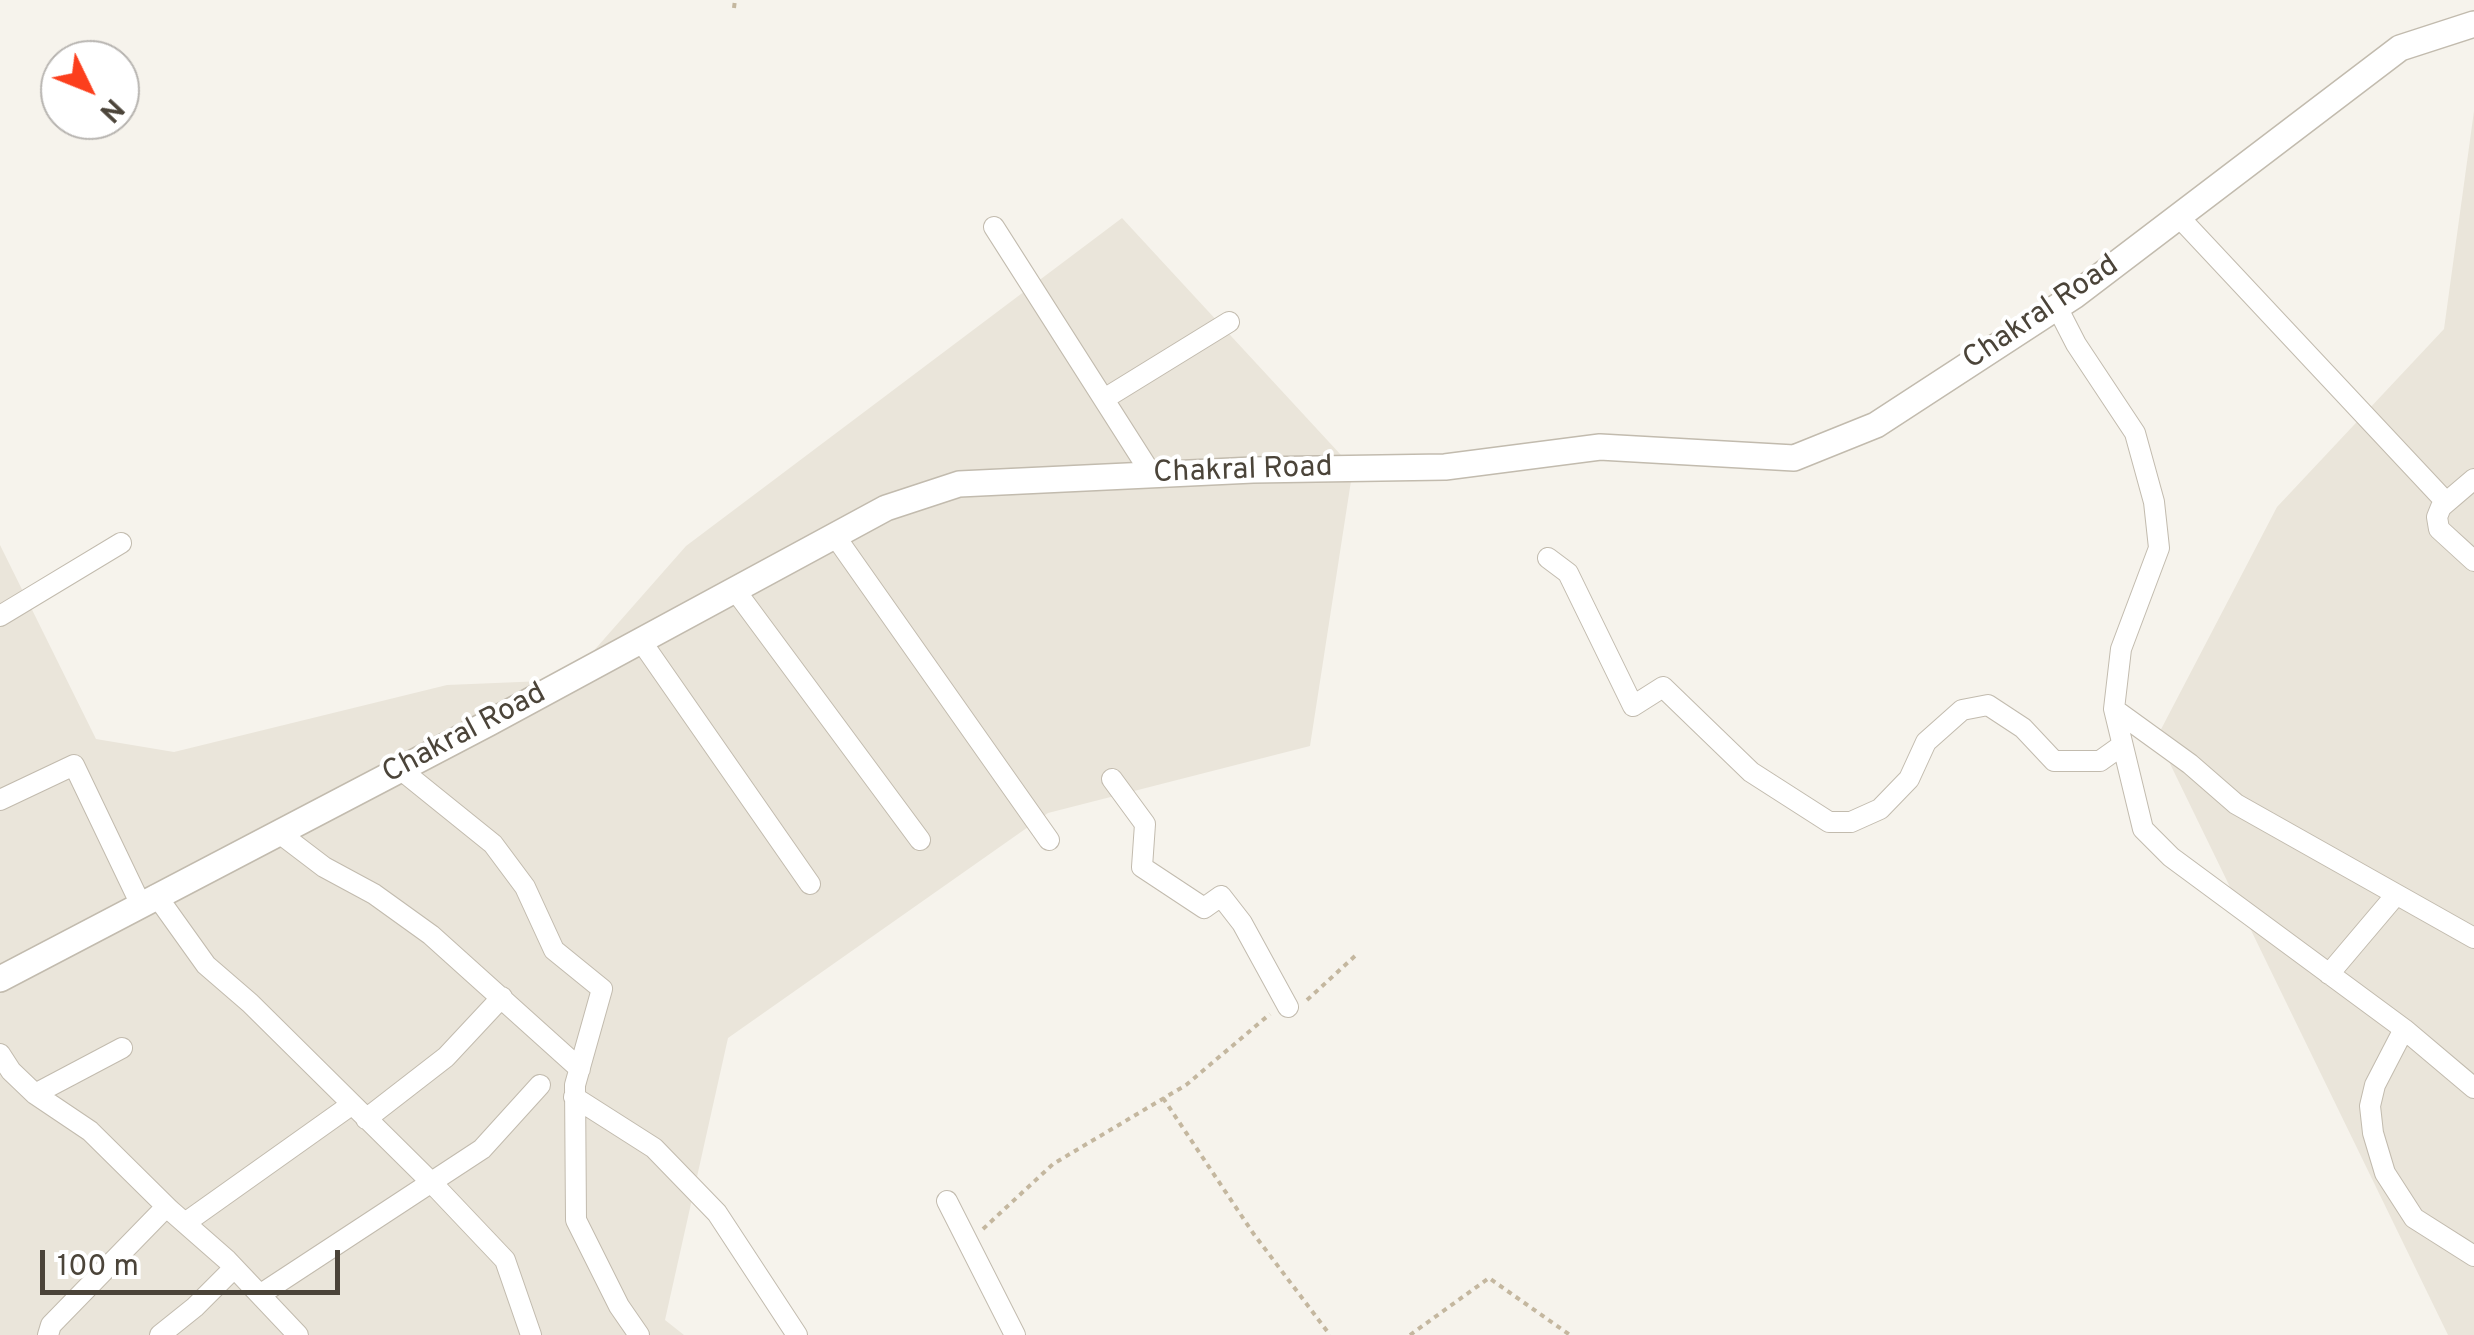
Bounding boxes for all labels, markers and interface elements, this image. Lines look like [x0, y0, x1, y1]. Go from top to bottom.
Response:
north arrow [40, 40, 140, 140]
text: N [90, 89, 131, 129]
street label: Chakral Road [1957, 249, 2127, 379]
street label: Chakral Road [1153, 451, 1333, 493]
street label: Chakral Road [377, 677, 553, 793]
scale bar [45, 1230, 345, 1292]
text: 100 m [57, 1249, 139, 1286]

